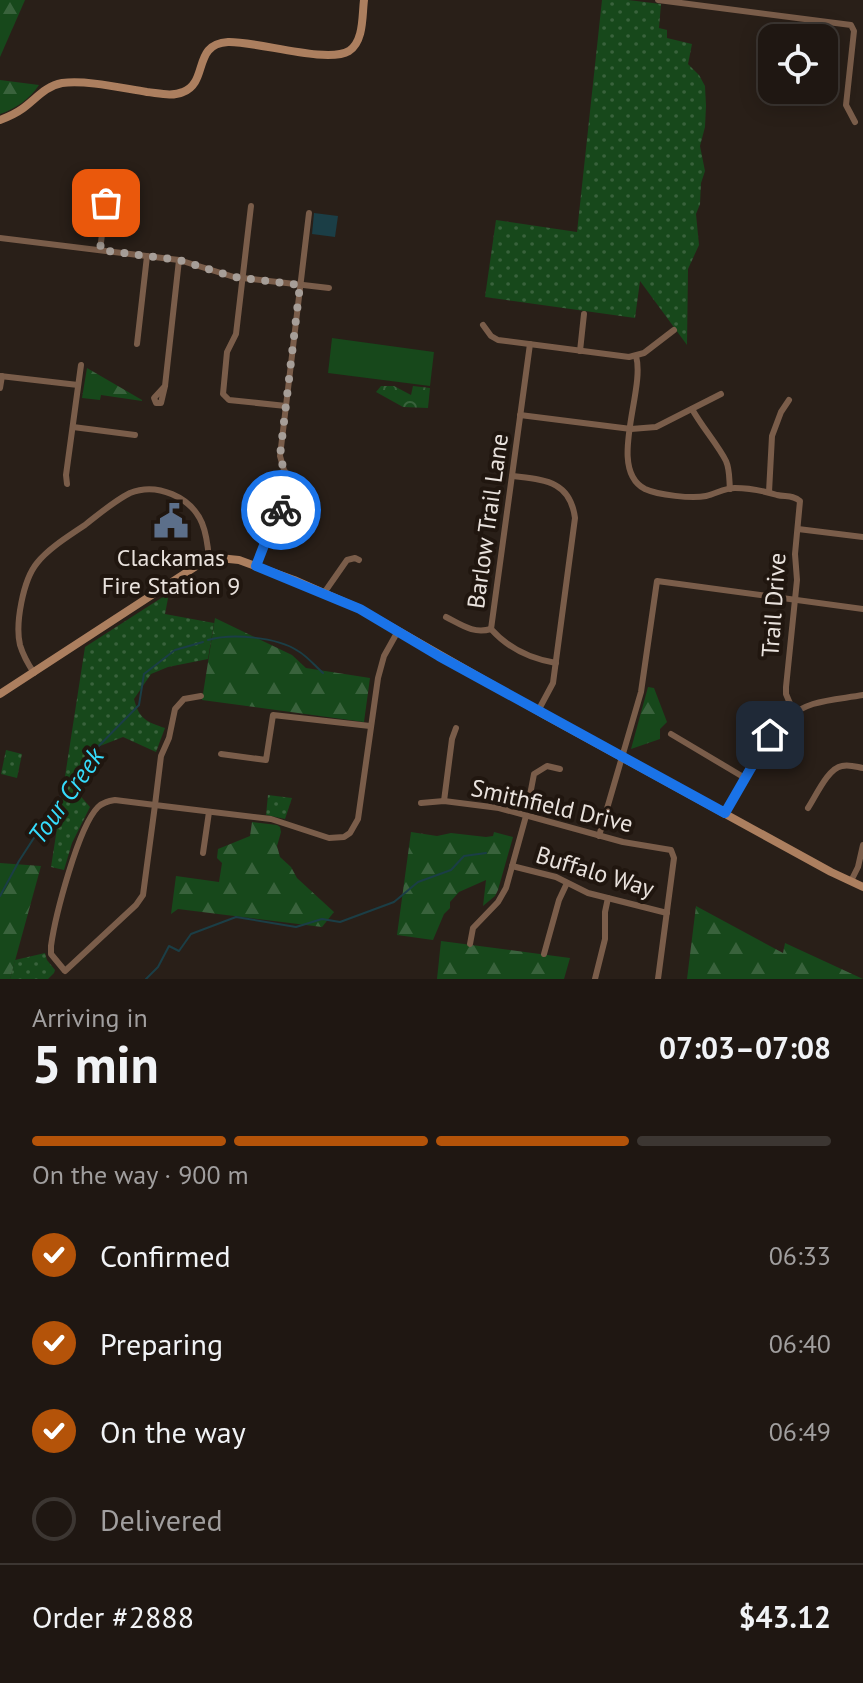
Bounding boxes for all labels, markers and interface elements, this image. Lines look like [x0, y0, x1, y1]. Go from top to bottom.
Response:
map controls [758, 24, 838, 104]
button: locate [758, 24, 838, 104]
pin [72, 169, 140, 237]
icon: bag [84, 181, 128, 225]
street label: Barlow Trail Lane [460, 431, 515, 610]
courier [241, 470, 321, 550]
icon: bike [259, 488, 303, 532]
public building icon: Clackamas Fire Station 9 [152, 502, 190, 540]
place label: Clackamas Fire Station 9 [102, 542, 240, 601]
street label: Trail Drive [754, 552, 793, 658]
pin [736, 701, 804, 769]
icon: home [748, 713, 792, 757]
water label: Tour Creek [20, 740, 111, 850]
street label: Smithfield Drive [468, 772, 636, 839]
street label: Buffalo Way [532, 839, 658, 904]
text: Arriving in [32, 1001, 148, 1034]
text: 07:03–07:08 [659, 1028, 831, 1067]
text: 5 min [32, 1030, 159, 1097]
text: On the way · 900 m [32, 1158, 249, 1191]
icon: check [32, 1233, 76, 1277]
text: Confirmed [100, 1236, 231, 1275]
text: 06:33 [769, 1239, 831, 1272]
icon: check [32, 1321, 76, 1365]
text: Preparing [100, 1324, 223, 1363]
text: 06:40 [769, 1327, 831, 1360]
icon: check [32, 1409, 76, 1453]
text: On the way [100, 1412, 246, 1451]
text: 06:49 [769, 1415, 831, 1448]
text: Delivered [100, 1500, 223, 1539]
text: Order #2888 [32, 1597, 194, 1636]
text: $43.12 [739, 1597, 831, 1636]

